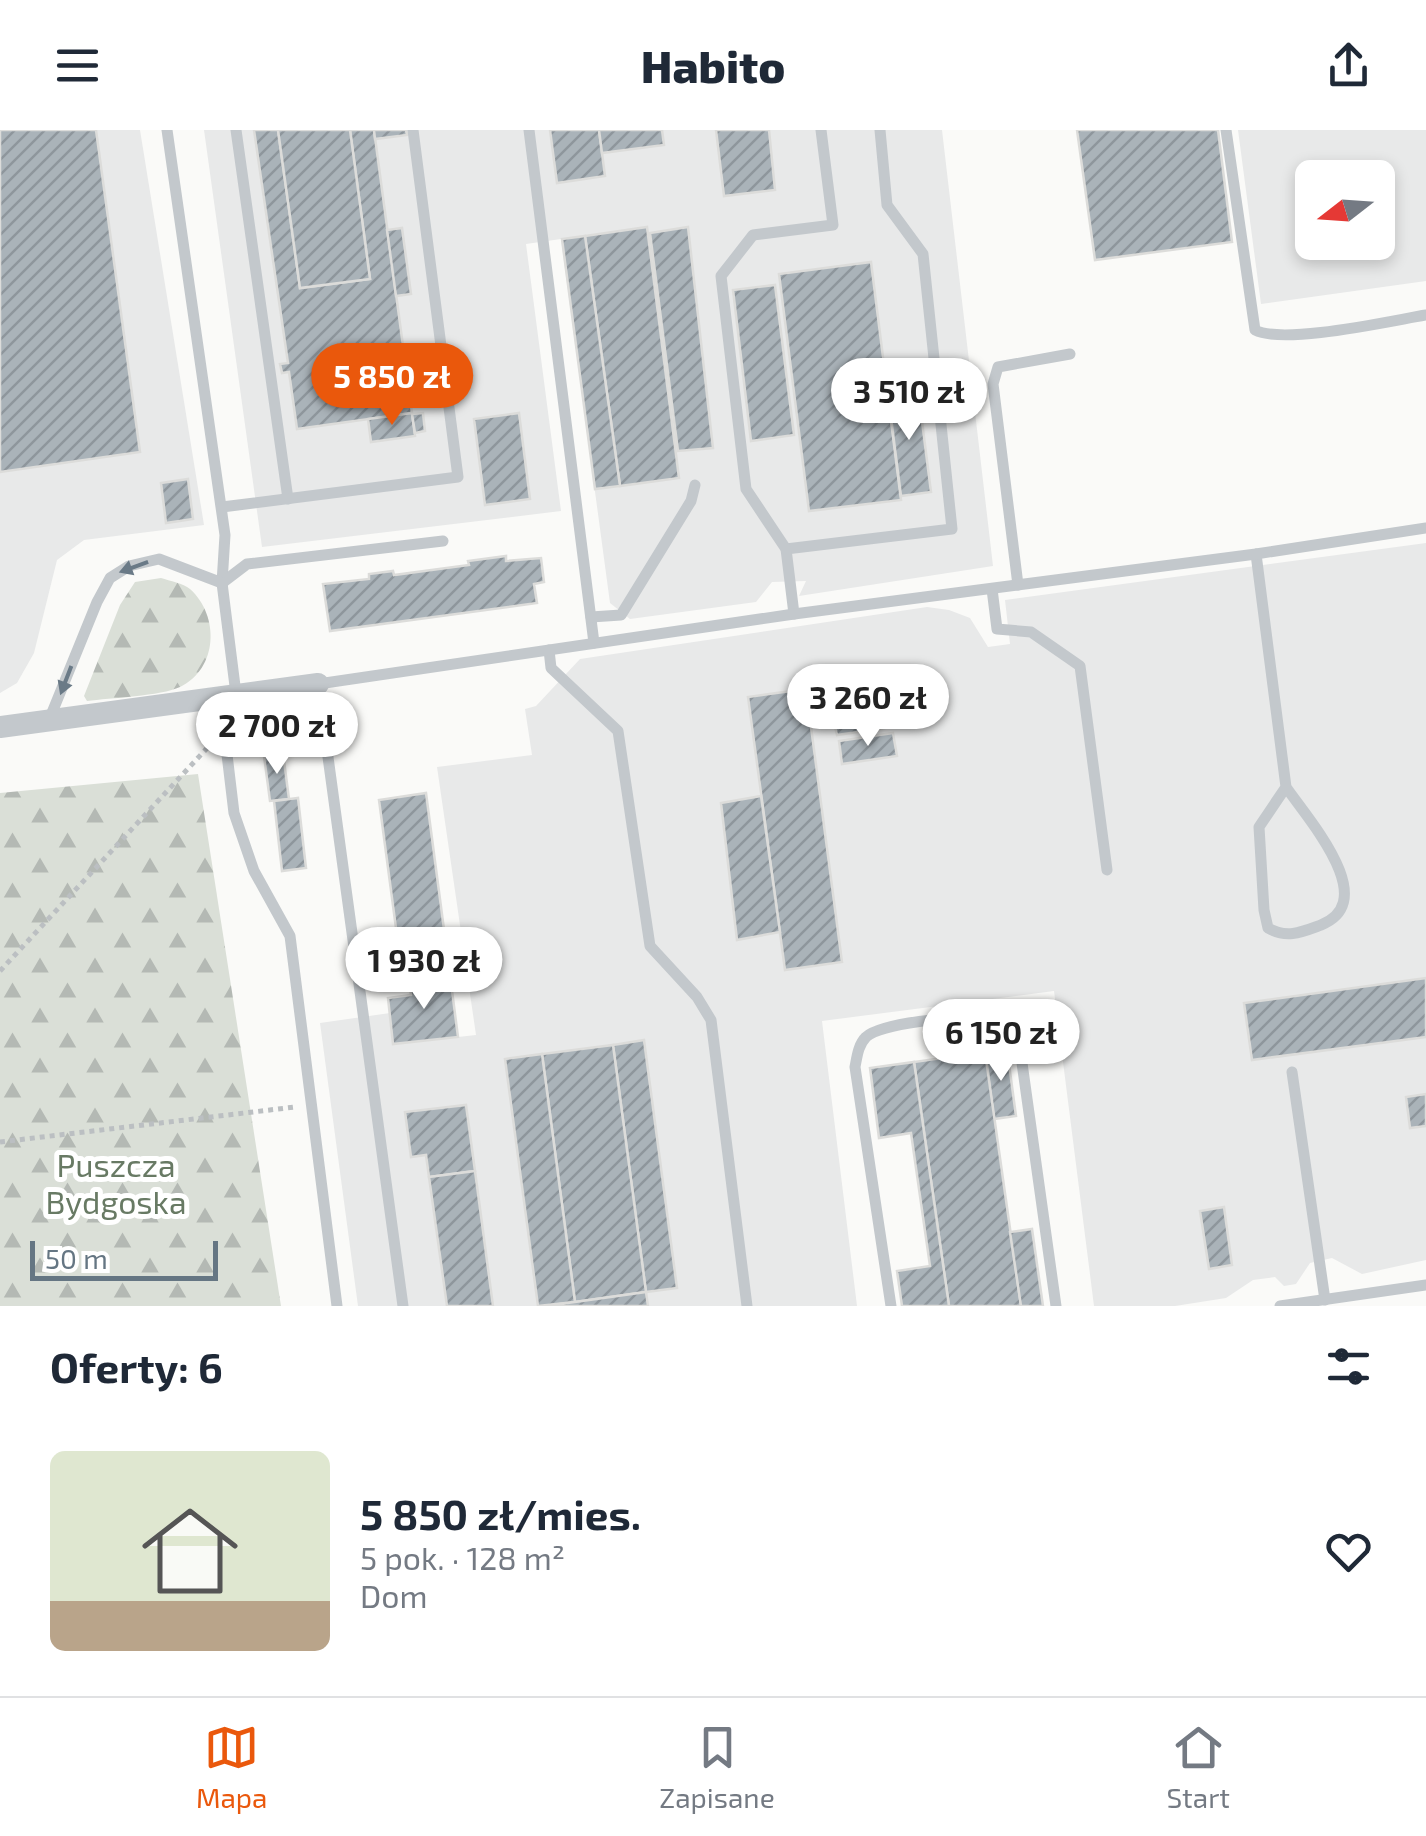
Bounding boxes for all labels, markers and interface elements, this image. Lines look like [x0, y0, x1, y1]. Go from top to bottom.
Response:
icon: menu [50, 38, 105, 93]
text: Habito [641, 38, 785, 92]
icon: share [1321, 38, 1376, 93]
north arrow [1295, 160, 1395, 260]
map controls [1295, 160, 1395, 260]
pin: 5 850 zł [289, 343, 495, 428]
text: 5 850 zł [333, 356, 451, 394]
pin: 3 510 zł [806, 358, 1012, 443]
text: 3 510 zł [853, 371, 965, 409]
one-way arrow [119, 560, 149, 575]
pin: 3 260 zł [765, 664, 971, 749]
one-way arrow [58, 665, 73, 695]
text: 3 260 zł [809, 677, 927, 715]
pin: 2 700 zł [174, 692, 380, 777]
text: 2 700 zł [218, 705, 336, 743]
pin: 1 930 zł [321, 927, 527, 1012]
text: 1 930 zł [367, 940, 481, 978]
pin: 6 150 zł [898, 999, 1104, 1084]
text: 6 150 zł [945, 1012, 1057, 1050]
park label: Puszcza Bydgoska [46, 1145, 186, 1220]
scale bar [30, 1236, 218, 1280]
text: 50 m [45, 1241, 108, 1275]
icon: filters [1321, 1339, 1376, 1394]
text: Oferty: 6 [50, 1341, 223, 1391]
text: 5 850 zł/mies. [360, 1488, 641, 1538]
icon: home [130, 1491, 250, 1611]
icon: heart [1321, 1524, 1376, 1579]
text: 5 pok. · 128 m² [360, 1538, 565, 1576]
text: Dom [360, 1576, 427, 1614]
tab: Mapa [196, 1720, 267, 1814]
tab: Zapisane [659, 1720, 775, 1814]
tab: Start [1167, 1720, 1230, 1814]

